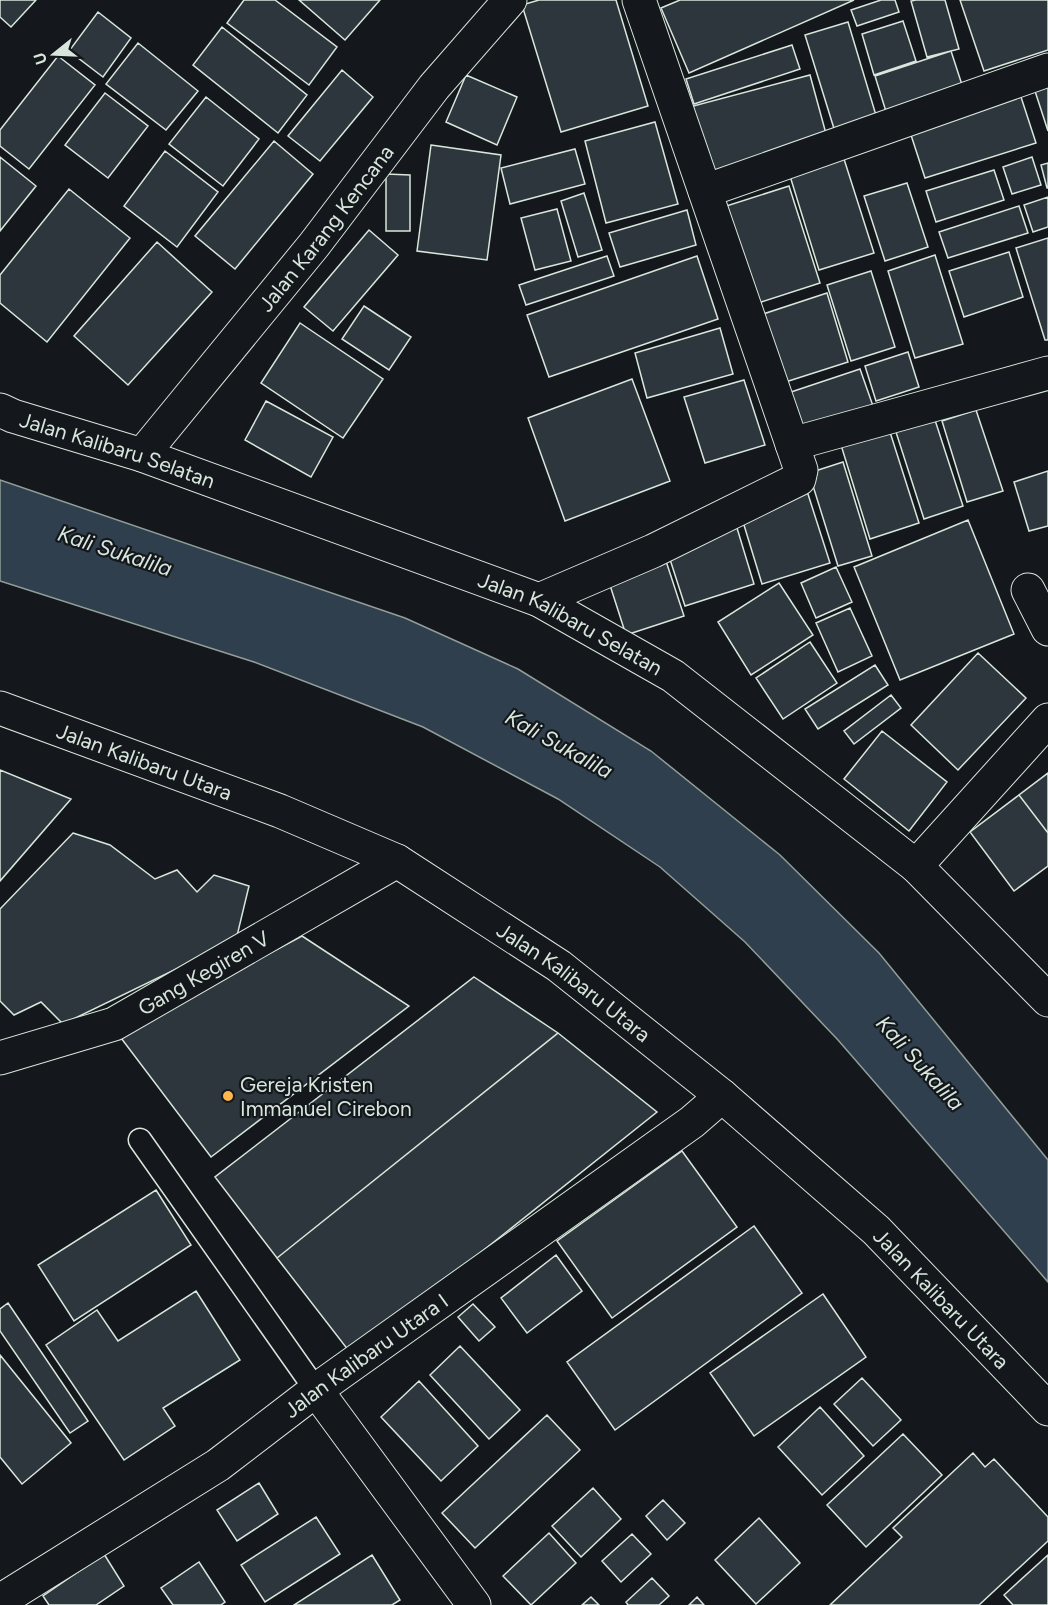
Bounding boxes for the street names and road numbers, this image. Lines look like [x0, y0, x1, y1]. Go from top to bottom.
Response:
street label: Jalan Karang Kencana [253, 140, 398, 316]
street label: Jalan Kalibaru Selatan [17, 406, 218, 493]
street label: Jalan Kalibaru Selatan [475, 566, 667, 680]
street label: Jalan Kalibaru Utara [53, 718, 236, 805]
street label: Jalan Kalibaru Utara [493, 917, 656, 1047]
street label: Gang Kegiren V [133, 925, 274, 1020]
street label: Jalan Kalibaru Utara [869, 1223, 1015, 1374]
street label: Jalan Kalibaru Utara I [279, 1288, 452, 1423]

